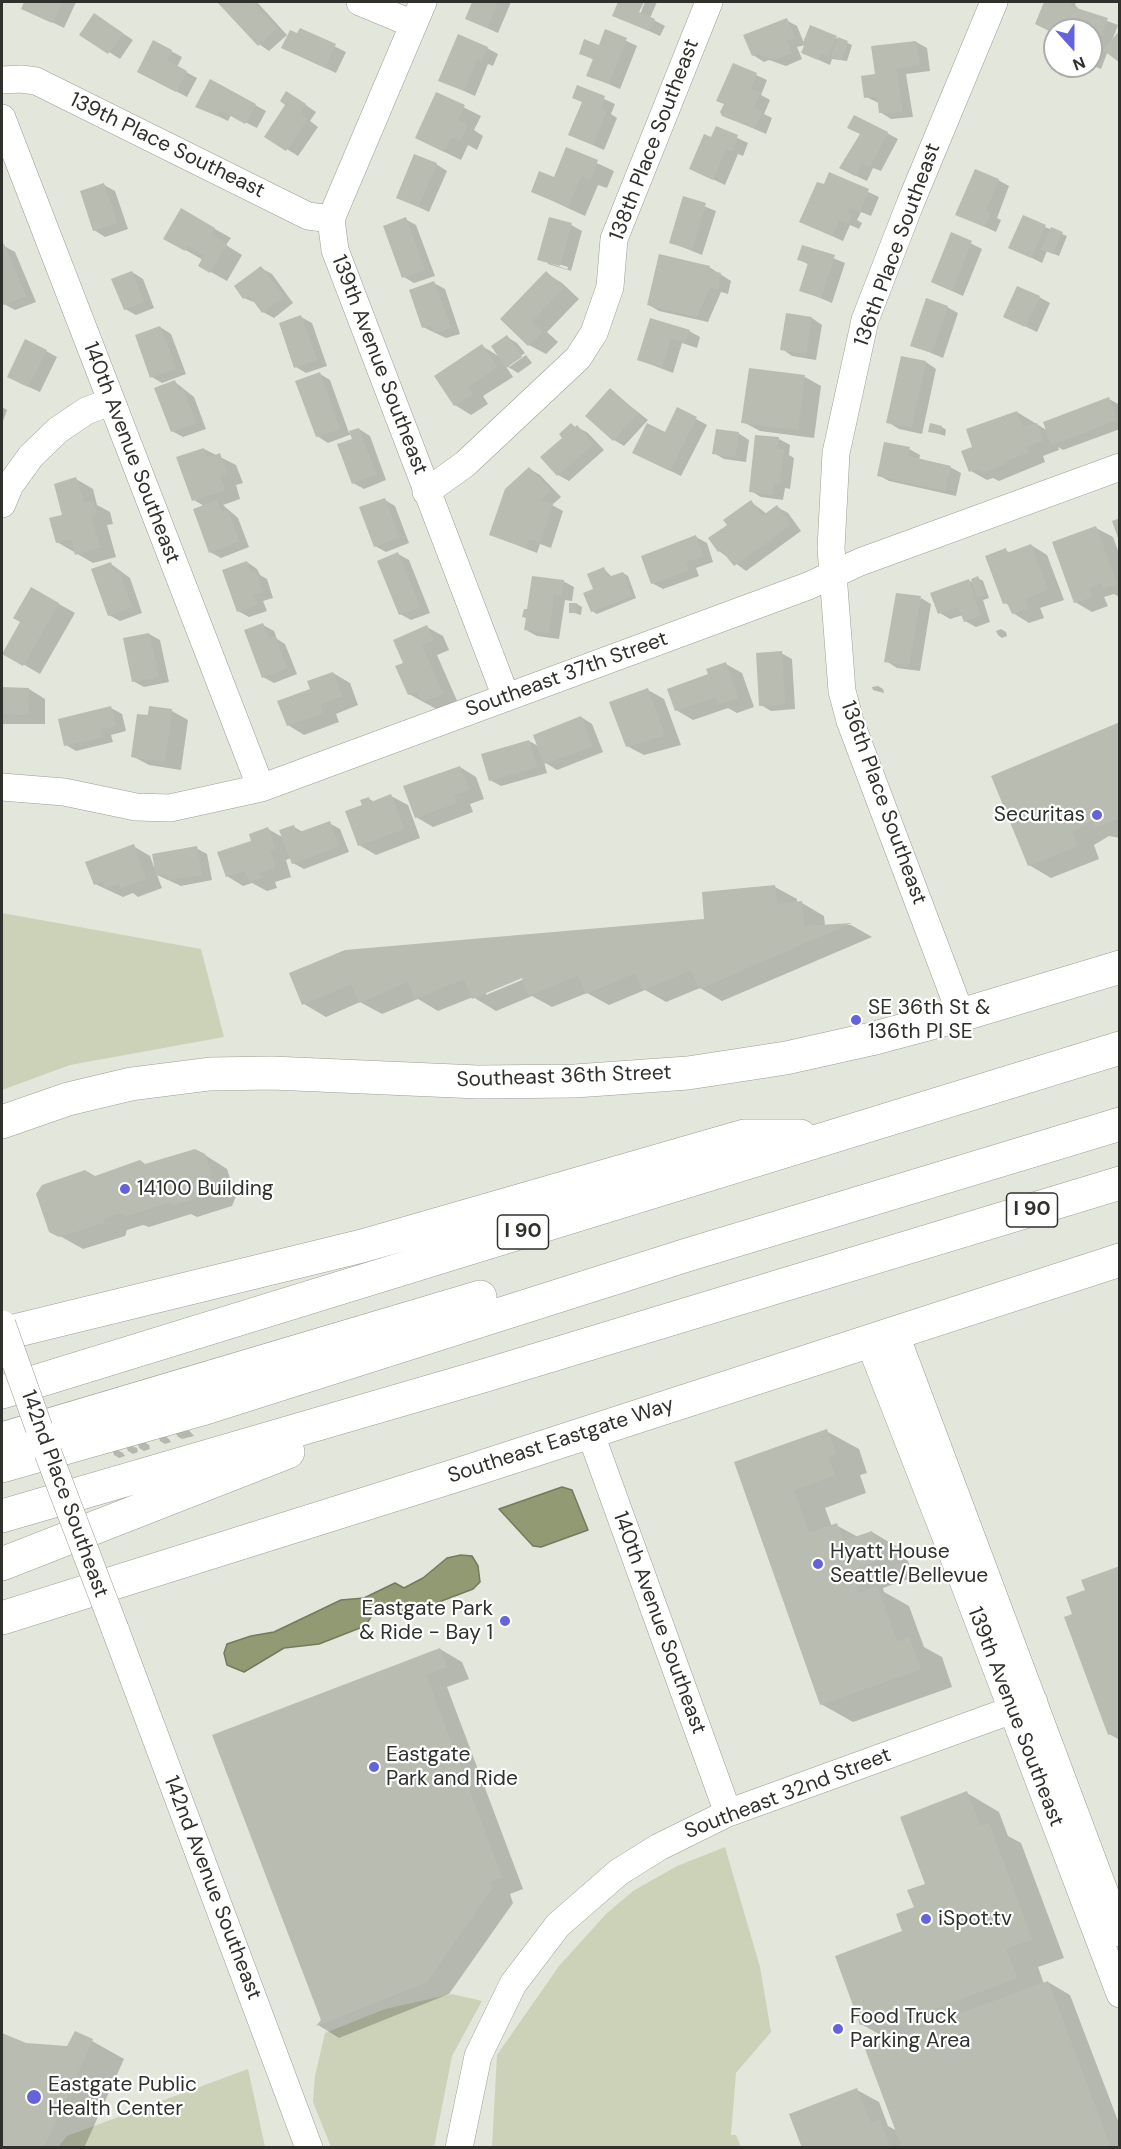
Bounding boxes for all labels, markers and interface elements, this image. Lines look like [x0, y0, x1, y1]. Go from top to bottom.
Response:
north arrow [1043, 18, 1103, 78]
street label: 138th Place Southeast [605, 36, 705, 244]
text: N [1070, 52, 1088, 75]
street label: 139th Place Southeast [65, 88, 269, 204]
street label: 136th Place Southeast [849, 140, 947, 350]
street label: 139th Avenue Southeast [325, 252, 433, 478]
street label: 140th Avenue Southeast [77, 339, 185, 567]
street label: Southeast 37th Street [463, 627, 671, 723]
street label: 136th Place Southeast [834, 698, 932, 908]
place label: Securitas [994, 802, 1085, 828]
marker: Securitas [1090, 808, 1104, 822]
place label: SE 36th St & 136th Pl SE [868, 995, 991, 1045]
marker: SE 36th St & 136th Pl SE [849, 1013, 863, 1027]
street label: Southeast 36th Street [456, 1061, 672, 1093]
place label: 14100 Building [137, 1176, 274, 1202]
marker: 14100 Building [118, 1182, 132, 1196]
road number: I 90 [1006, 1193, 1058, 1227]
road number: I 90 [498, 1215, 548, 1249]
street label: 142nd Place Southeast [15, 1387, 113, 1601]
street label: Southeast Eastgate Way [445, 1393, 677, 1489]
street label: 140th Avenue Southeast [607, 1508, 711, 1738]
place label: Hyatt House Seattle/Bellevue [830, 1539, 988, 1589]
marker: Hyatt House Seattle/Bellevue [811, 1557, 825, 1571]
place label: Eastgate Park & Ride - Bay 1 [359, 1596, 493, 1646]
street label: 139th Avenue Southeast [961, 1604, 1069, 1830]
marker: Eastgate Park & Ride - Bay 1 [498, 1614, 512, 1628]
place label: Eastgate Park and Ride [386, 1742, 518, 1792]
street label: Southeast 32nd Street [681, 1743, 895, 1845]
marker: Eastgate Park and Ride [367, 1760, 381, 1774]
street label: 142nd Avenue Southeast [158, 1772, 266, 2004]
place label: iSpot.tv [938, 1906, 1012, 1932]
marker: iSpot.tv [919, 1912, 933, 1926]
place label: Food Truck Parking Area [850, 2004, 971, 2054]
marker: Food Truck Parking Area [831, 2022, 845, 2036]
place label: Eastgate Public Health Center [48, 2072, 197, 2122]
marker: Eastgate Public Health Center [25, 2088, 43, 2106]

